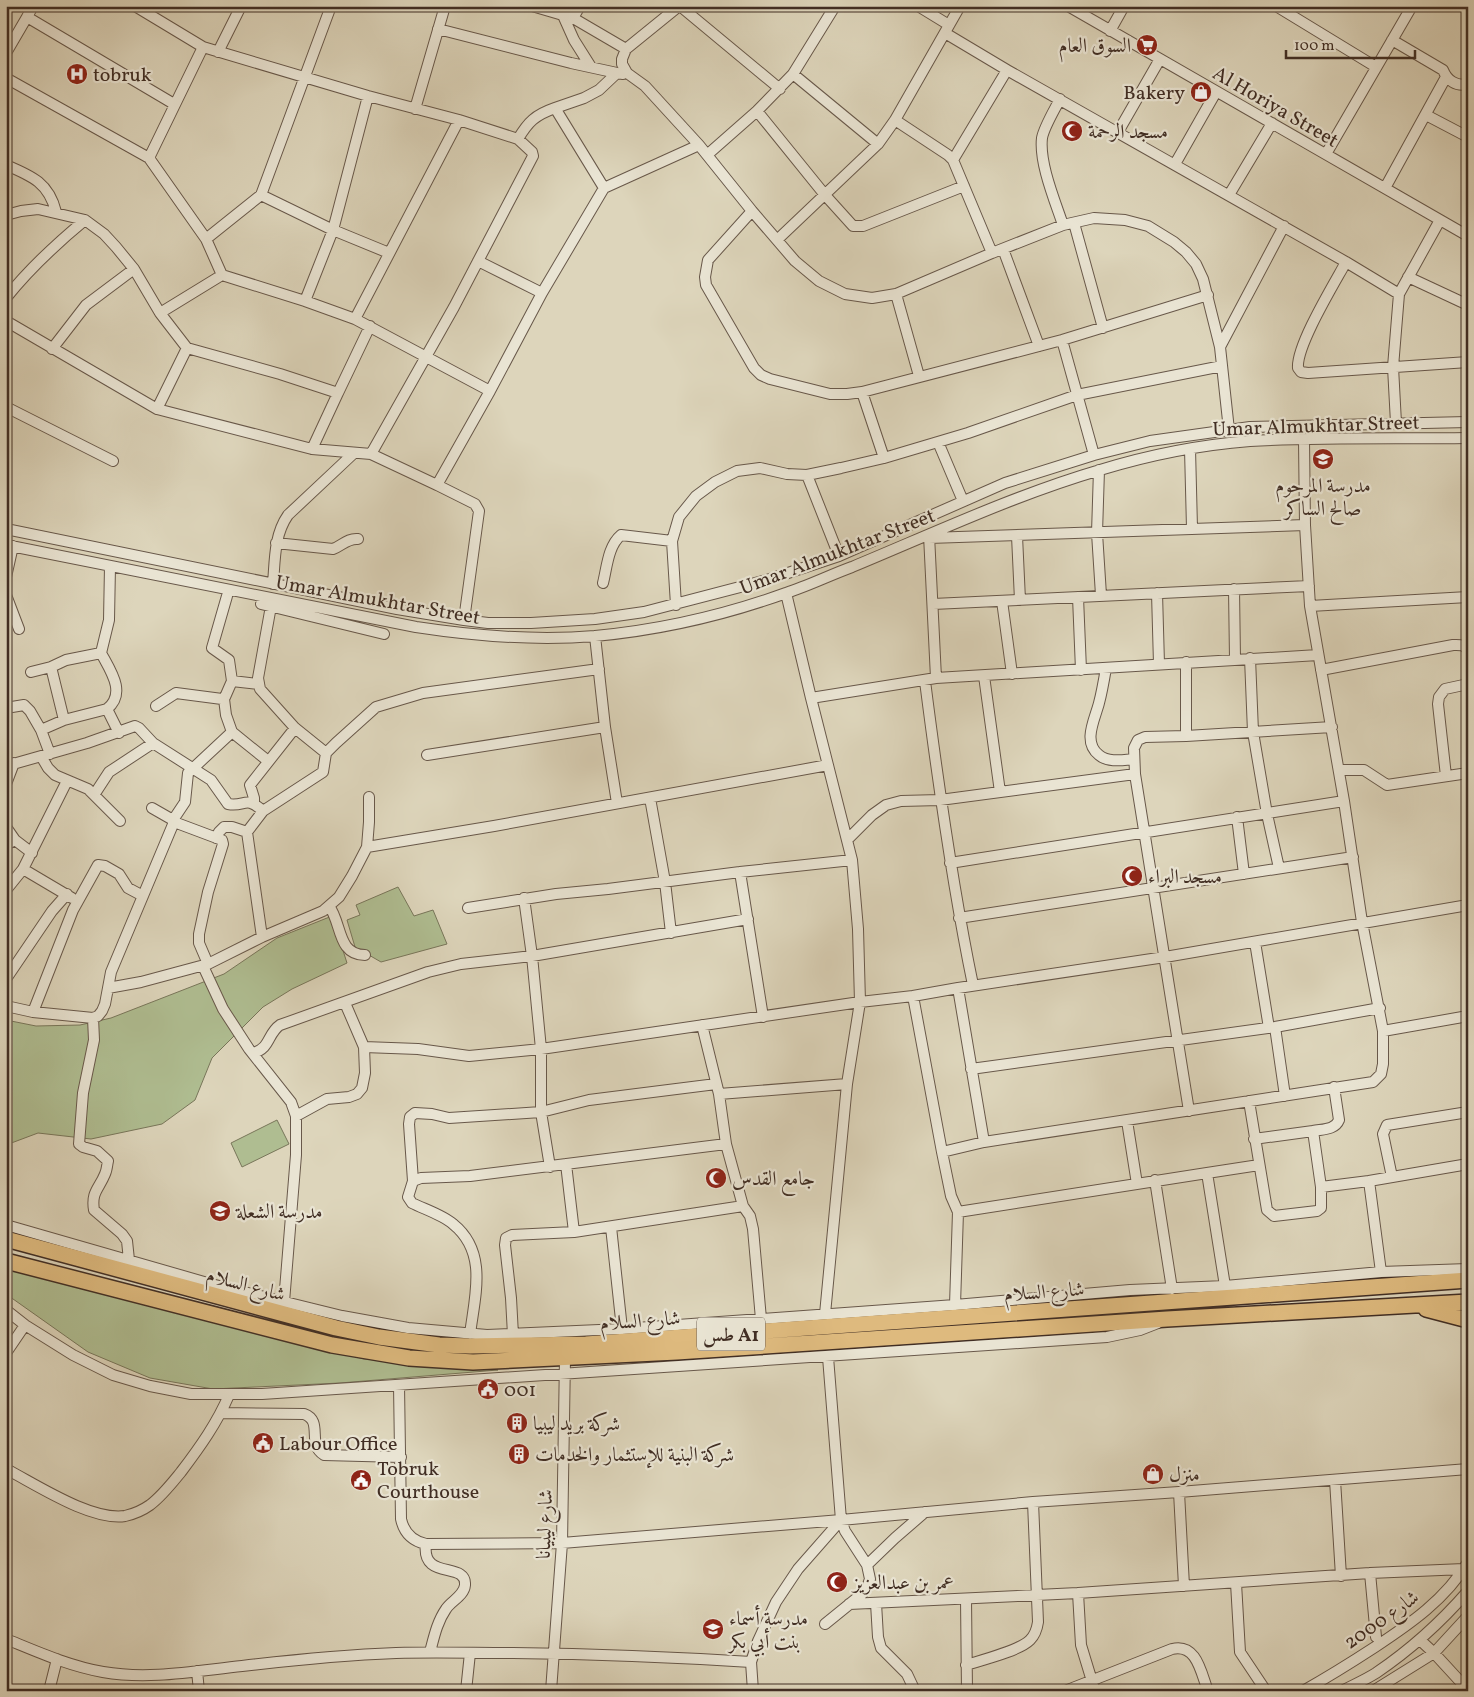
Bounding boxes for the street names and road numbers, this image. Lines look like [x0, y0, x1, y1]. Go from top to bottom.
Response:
street label: Al Horiya Street [1207, 60, 1343, 155]
street label: Umar Almukhtar Street [1212, 409, 1420, 445]
street label: Umar Almukhtar Street [736, 503, 939, 603]
street label: Umar Almukhtar Street [273, 569, 482, 633]
street label: شارع السلام [202, 1262, 288, 1312]
street label: شارع السلام [1003, 1276, 1086, 1312]
street label: شارع السلام [599, 1305, 682, 1341]
road number: طس A1 [697, 1318, 765, 1350]
street label: شارع ليبيانا [531, 1489, 563, 1560]
street label: شارع 2000 [1339, 1584, 1427, 1658]

